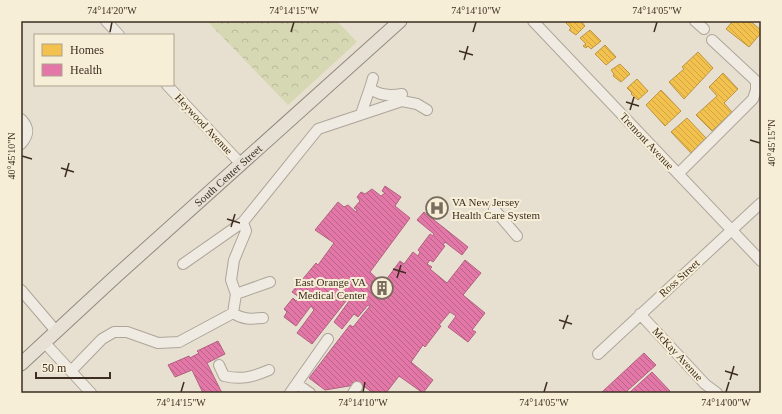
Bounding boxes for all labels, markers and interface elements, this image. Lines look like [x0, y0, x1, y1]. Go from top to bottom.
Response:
text: 74°14'20"W [87, 5, 137, 16]
text: 74°14'15"W [269, 5, 319, 16]
text: 74°14'10"W [451, 5, 501, 16]
text: 74°14'05"W [632, 5, 682, 16]
legend [34, 34, 174, 86]
text: Homes [70, 43, 104, 57]
text: Health [70, 63, 102, 77]
street label: Heywood Avenue [173, 91, 235, 157]
street label: Tremont Avenue [618, 110, 676, 172]
text: 40°45'15"N [766, 119, 777, 167]
text: 40°45'10"N [6, 132, 17, 180]
street label: South Center Street [192, 142, 264, 209]
hospital icon: VA New Jersey Health Care System [424, 195, 450, 221]
place label: VA New Jersey Health Care System [452, 196, 540, 221]
street label: Ross Street [656, 257, 702, 299]
building icon: East Orange VA Medical Center [369, 275, 395, 301]
place label: East Orange VA Medical Center [295, 276, 366, 301]
street label: McKay Avenue [650, 325, 706, 383]
scale bar [36, 354, 110, 380]
text: 50 m [42, 361, 67, 375]
text: 74°14'15"W [156, 397, 206, 408]
text: 74°14'10"W [338, 397, 388, 408]
text: 74°14'05"W [519, 397, 569, 408]
text: 74°14'00"W [701, 397, 751, 408]

